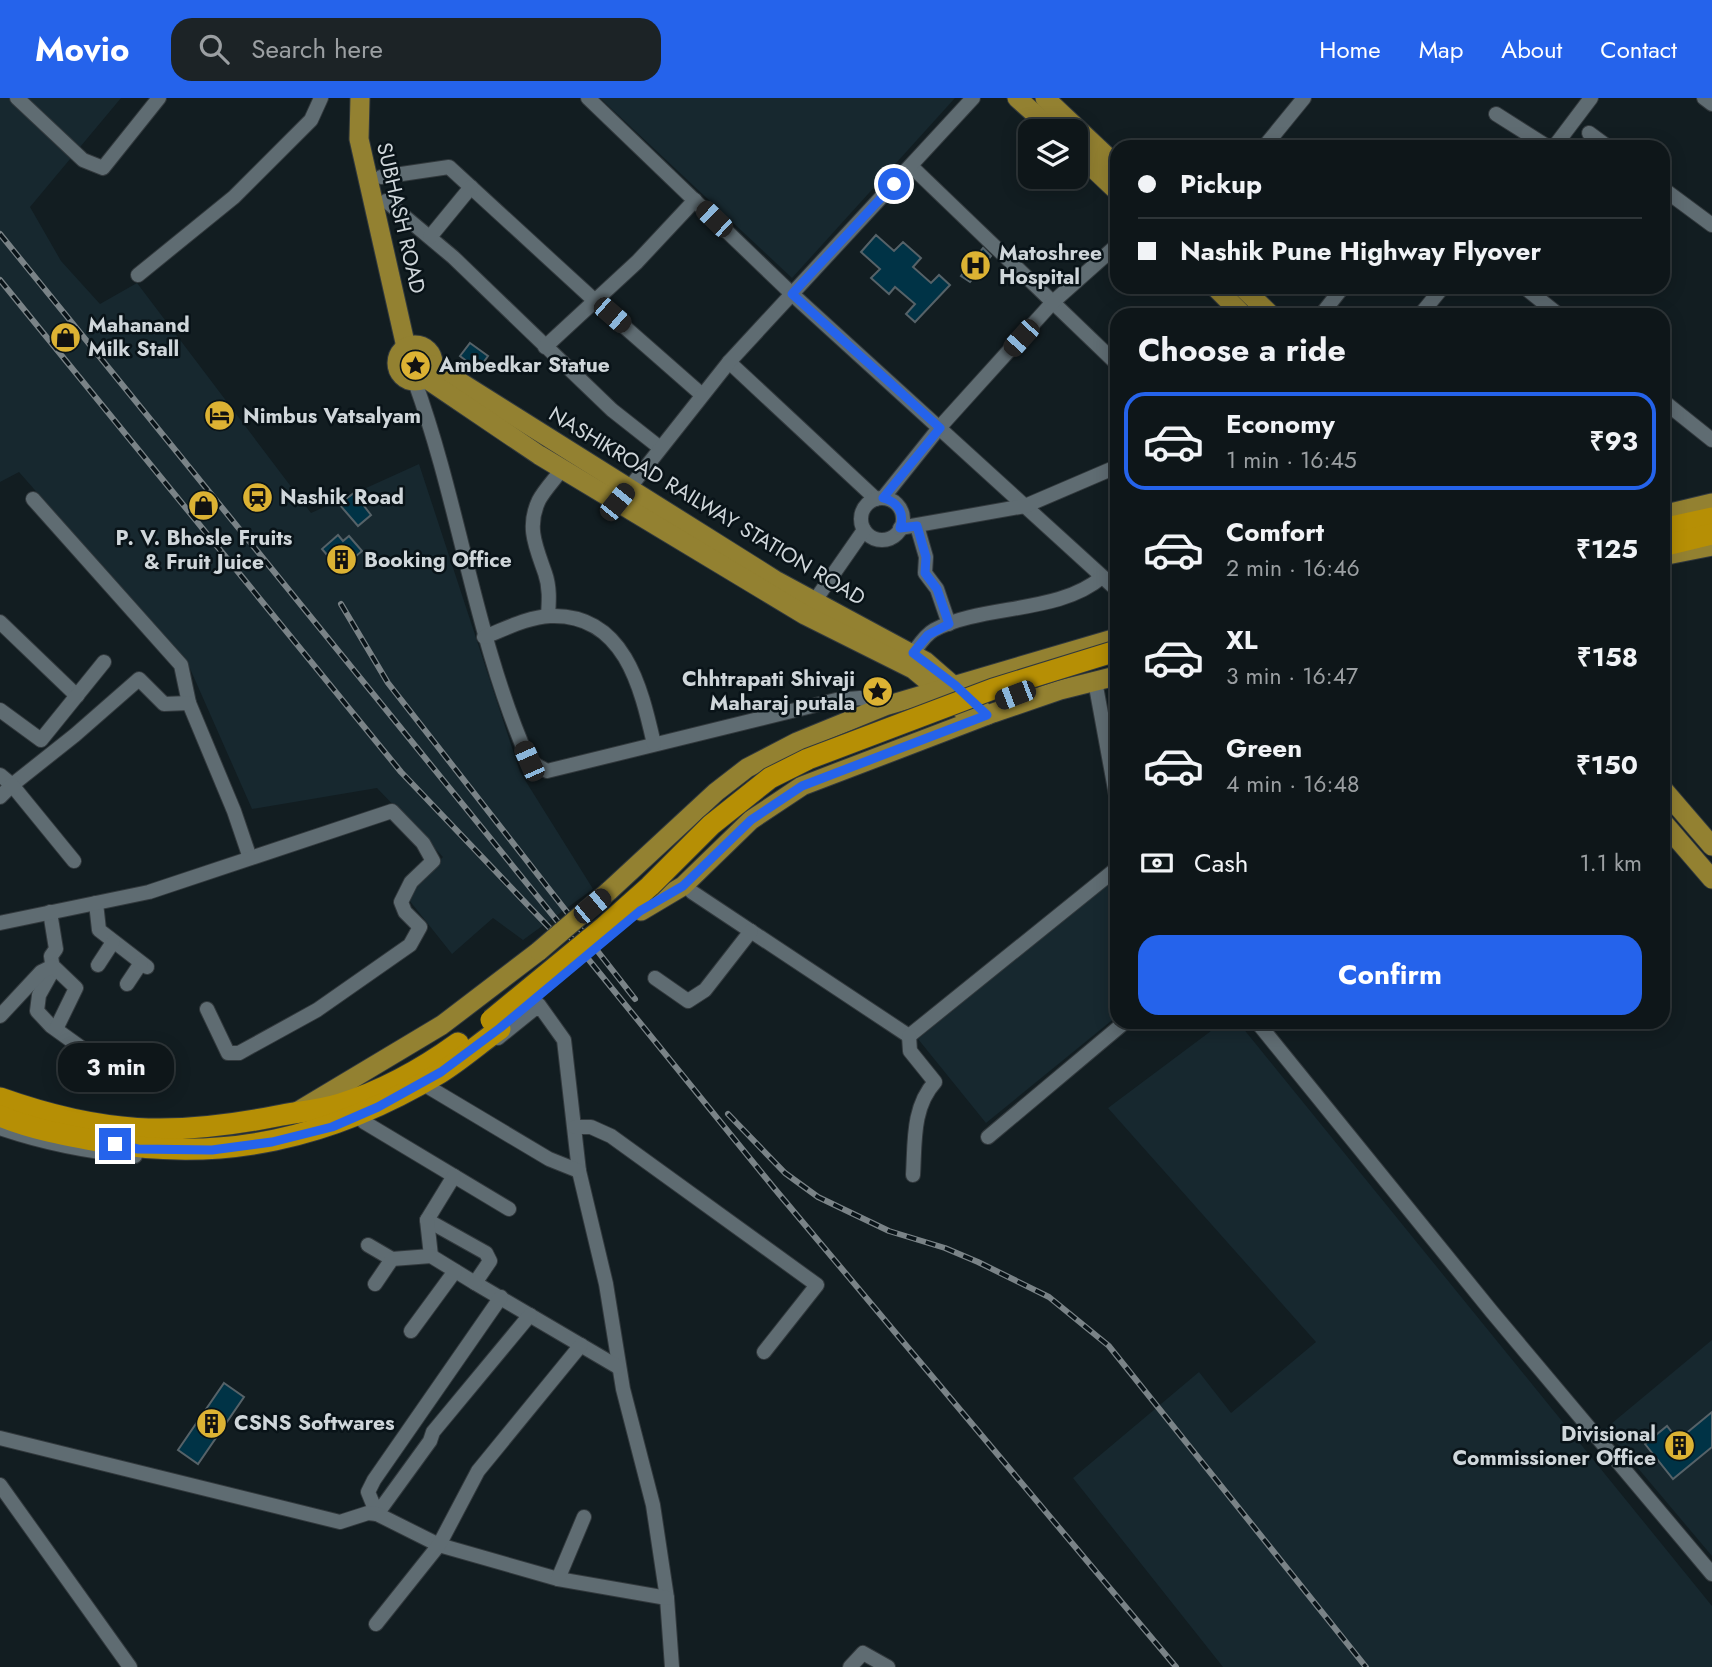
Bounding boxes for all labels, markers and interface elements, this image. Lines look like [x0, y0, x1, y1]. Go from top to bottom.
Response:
search box [171, 18, 661, 81]
text: Movio [35, 26, 129, 73]
icon: search [195, 30, 233, 68]
text: Search here [251, 30, 383, 68]
text: Home [1319, 32, 1381, 67]
text: Map [1419, 32, 1463, 67]
text: About [1501, 32, 1562, 67]
text: Contact [1600, 32, 1677, 67]
map controls [1018, 119, 1088, 189]
button: layers [1018, 119, 1088, 189]
street label: SUBHASH ROAD [369, 140, 433, 296]
text: Pickup [1180, 165, 1262, 203]
route start [878, 168, 910, 200]
car [692, 197, 737, 241]
text: Nashik Pune Highway Flyover [1180, 232, 1541, 270]
place label: Matoshree Hospital [999, 238, 1102, 292]
hospital icon: Matoshree Hospital [959, 248, 993, 282]
car [590, 293, 635, 337]
place label: Mahanand Milk Stall [88, 310, 190, 364]
car [1000, 315, 1043, 361]
shop icon: Mahanand Milk Stall [48, 320, 82, 354]
text: Choose a ride [1138, 327, 1346, 373]
place icon: Ambedkar Statue [399, 348, 433, 382]
place label: Ambedkar Statue [438, 350, 610, 380]
hotel icon: Nimbus Vatsalyam [203, 399, 237, 433]
street label: NASHIKROAD RAILWAY STATION ROAD [543, 399, 871, 613]
place label: Nimbus Vatsalyam [243, 401, 421, 431]
text: Economy [1226, 405, 1335, 443]
icon: car [1142, 410, 1205, 473]
text: ₹93 [1590, 422, 1638, 460]
text: 1 min · 16:45 [1226, 443, 1357, 477]
car [596, 479, 639, 525]
station icon: Nashik Road [240, 480, 274, 514]
place label: Nashik Road [280, 482, 404, 512]
shop icon: P. V. Bhosle Fruits & Fruit Juice [187, 489, 221, 523]
text: Comfort [1226, 513, 1324, 551]
icon: car [1142, 518, 1205, 581]
place label: P. V. Bhosle Fruits & Fruit Juice [116, 523, 293, 577]
text: ₹125 [1576, 530, 1638, 568]
building icon: Booking Office [324, 543, 358, 577]
place label: Booking Office [364, 545, 512, 575]
text: 2 min · 16:46 [1226, 551, 1360, 585]
text: XL [1226, 621, 1258, 659]
icon: car [1142, 626, 1205, 689]
text: ₹158 [1577, 638, 1638, 676]
text: 3 min · 16:47 [1226, 659, 1358, 693]
place label: Chhtrapati Shivaji Maharaj putala [682, 664, 855, 718]
place icon: Chhtrapati Shivaji Maharaj putala [861, 674, 895, 708]
car [992, 678, 1039, 712]
text: Green [1226, 729, 1302, 767]
icon: car [1142, 734, 1205, 797]
car [511, 738, 548, 784]
text: ₹150 [1576, 746, 1638, 784]
text: 4 min · 16:48 [1226, 767, 1359, 801]
icon: cash [1138, 844, 1176, 882]
text: Cash [1194, 844, 1248, 882]
text: 1.1 km [1579, 846, 1642, 880]
car [570, 884, 615, 928]
button: Confirm [1138, 935, 1642, 1015]
callout: 3 min [57, 1042, 173, 1091]
text: 3 min [86, 1050, 146, 1084]
route end [99, 1128, 131, 1160]
building icon: CSNS Softwares [194, 1406, 228, 1440]
place label: CSNS Softwares [234, 1408, 395, 1438]
place label: Divisional Commissioner Office [1452, 1419, 1656, 1473]
building icon: Divisional Commissioner Office [1662, 1429, 1696, 1463]

